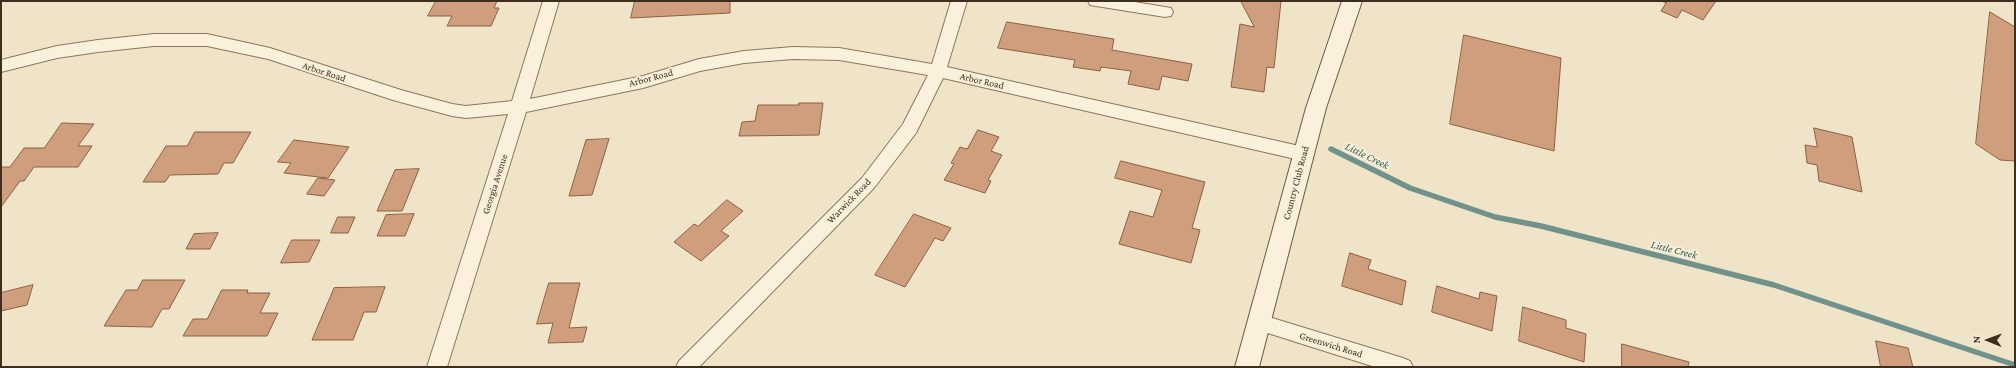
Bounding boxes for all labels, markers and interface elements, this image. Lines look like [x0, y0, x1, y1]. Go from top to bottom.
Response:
street label: Arbor Road [301, 59, 347, 85]
street label: Arbor Road [628, 66, 674, 90]
street label: Arbor Road [959, 70, 1005, 92]
water label: Little Creek [1343, 140, 1391, 172]
street label: Country Club Road [1280, 145, 1312, 221]
street label: Georgia Avenue [480, 152, 510, 216]
street label: Warwick Road [825, 176, 873, 226]
water label: Little Creek [1650, 238, 1698, 262]
north arrow [1968, 320, 2008, 360]
street label: Greenwich Road [1298, 330, 1364, 360]
text: N [1970, 336, 1982, 344]

